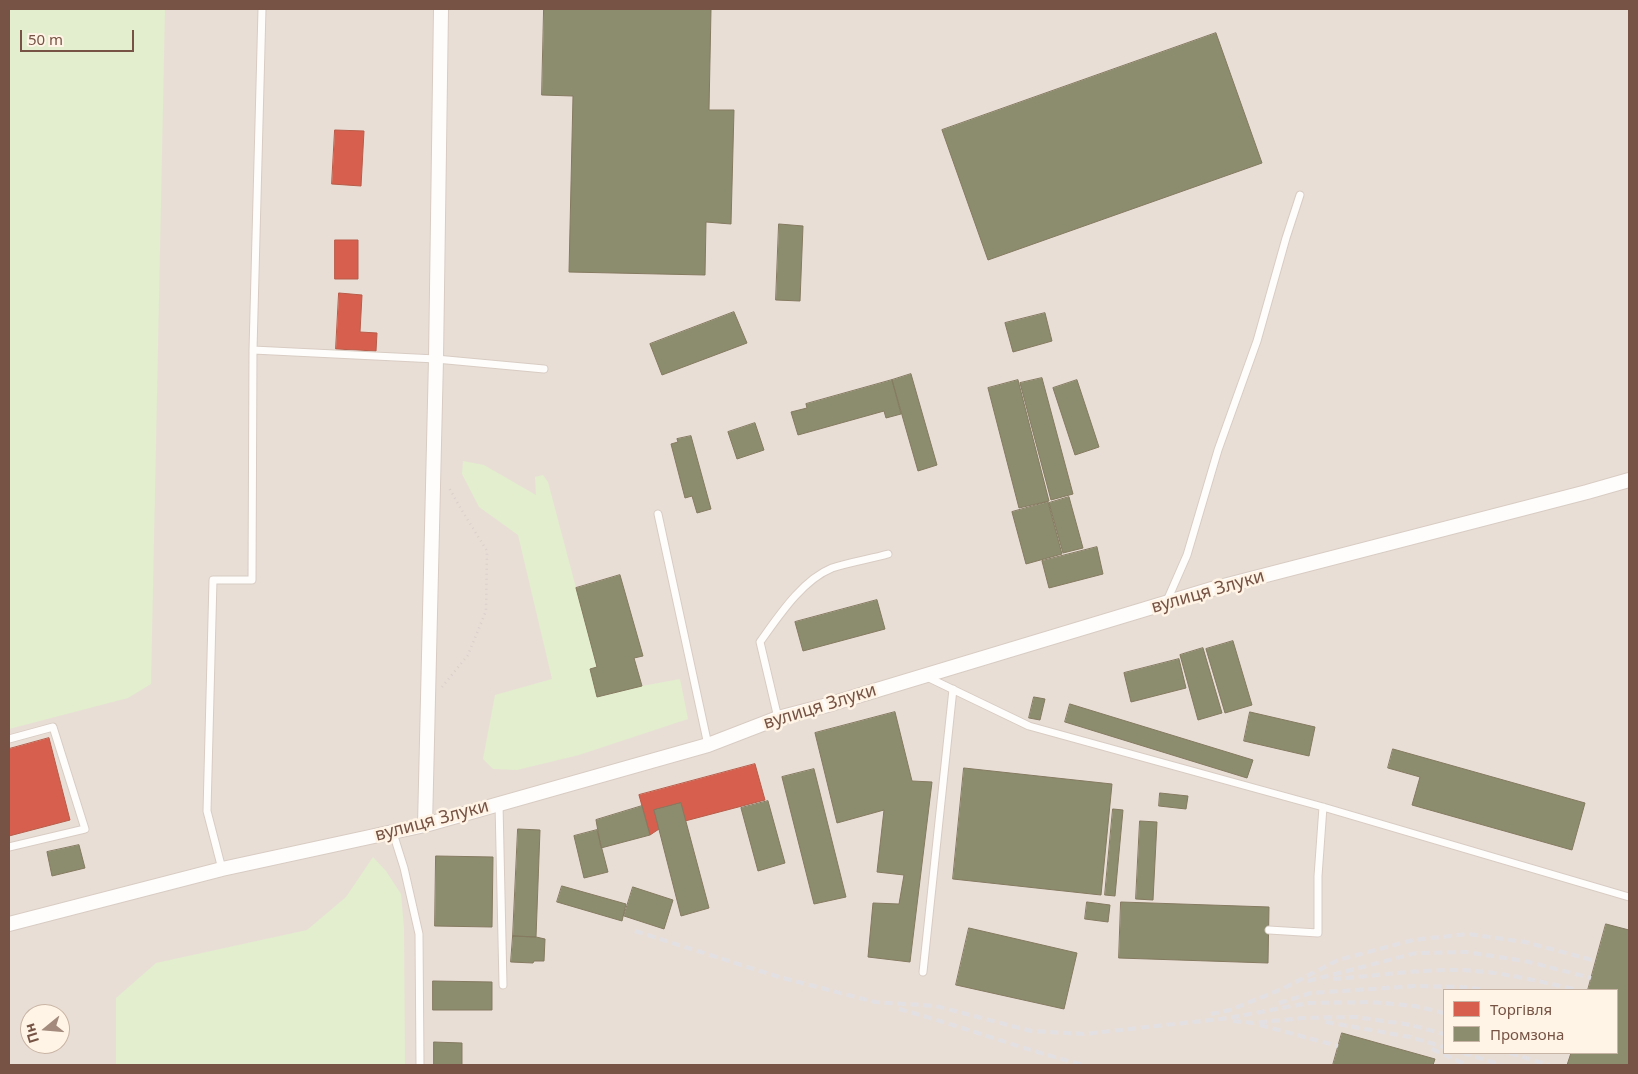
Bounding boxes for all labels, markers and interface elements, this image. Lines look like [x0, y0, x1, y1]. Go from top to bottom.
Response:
scale bar [22, 20, 136, 52]
text: 50 m [28, 29, 63, 49]
street label: вулиця Злуки [1149, 566, 1267, 618]
street label: вулиця Злуки [761, 680, 879, 734]
street label: вулиця Злуки [373, 795, 491, 847]
legend [1443, 989, 1618, 1054]
text: Торгівля [1490, 999, 1552, 1019]
north arrow [20, 1004, 70, 1054]
text: Пн [19, 1021, 43, 1046]
text: Промзона [1490, 1024, 1564, 1044]

